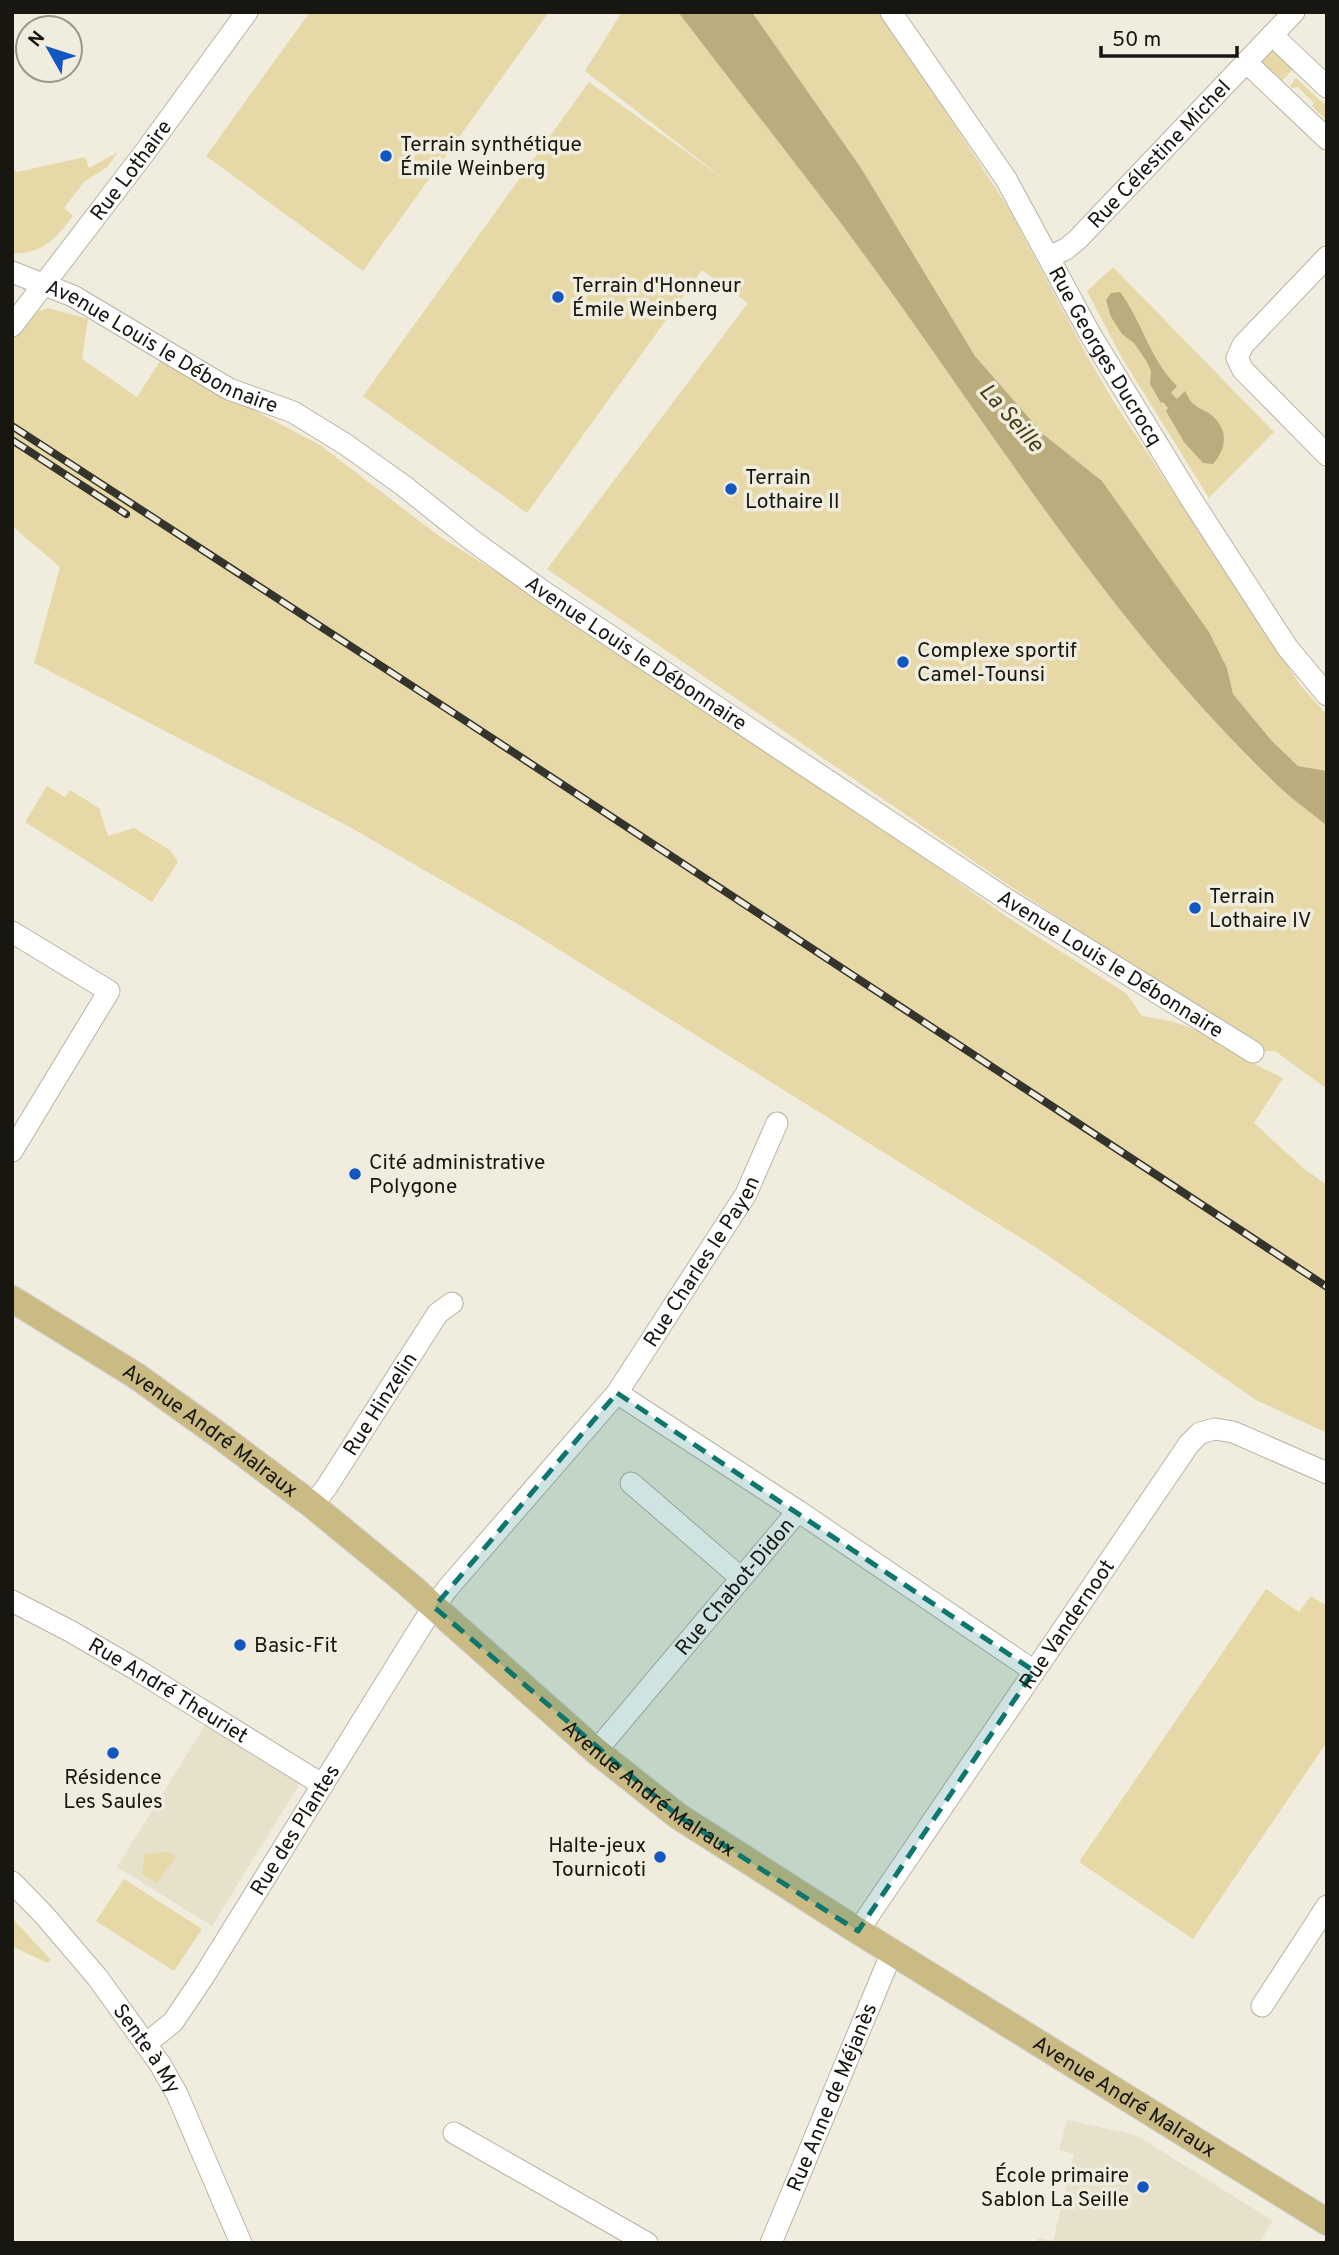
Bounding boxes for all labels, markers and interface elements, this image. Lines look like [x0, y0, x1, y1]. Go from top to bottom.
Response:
north arrow [14, 14, 84, 84]
scale bar [1101, 14, 1238, 58]
text: N [24, 27, 51, 52]
text: 50 m [1112, 27, 1161, 54]
street label: Rue Célestine Michel [1083, 75, 1237, 235]
street label: Rue Lothaire [85, 115, 179, 227]
place label: Terrain synthétique Émile Weinberg [400, 132, 582, 183]
marker: Terrain synthétique Émile Weinberg [378, 148, 394, 164]
street label: Rue Georges Ducrocq [1041, 263, 1167, 452]
place label: Terrain d'Honneur Émile Weinberg [572, 273, 741, 324]
street label: Avenue Louis le Débonnaire [41, 275, 281, 420]
marker: Terrain d'Honneur Émile Weinberg [550, 289, 566, 305]
water label: La Seille [971, 378, 1050, 460]
place label: Terrain Lothaire II [745, 465, 840, 516]
marker: Terrain Lothaire II [723, 481, 739, 497]
street label: Avenue Louis le Débonnaire [519, 571, 752, 738]
place label: Complexe sportif Camel-Tounsi [917, 638, 1077, 689]
marker: Complexe sportif Camel-Tounsi [895, 654, 911, 670]
place label: Terrain Lothaire IV [1209, 884, 1312, 935]
street label: Avenue Louis le Débonnaire [992, 885, 1228, 1045]
marker: Terrain Lothaire IV [1187, 900, 1203, 916]
place label: Cité administrative Polygone [369, 1150, 545, 1201]
marker: Cité administrative Polygone [347, 1166, 363, 1182]
street label: Rue Charles le Payen [638, 1172, 767, 1353]
street label: Rue Hinzelin [338, 1348, 424, 1462]
street label: Avenue André Malraux [117, 1358, 303, 1505]
street label: Rue Chabot-Didon [670, 1513, 801, 1662]
street label: Rue Vandernoot [1014, 1555, 1122, 1695]
street label: Rue André Theuriet [83, 1632, 252, 1750]
place label: Basic-Fit [254, 1633, 338, 1660]
marker: Basic-Fit [232, 1637, 248, 1653]
street label: Avenue André Malraux [556, 1715, 740, 1864]
marker: Résidence Les Saules [105, 1745, 121, 1761]
street label: Rue des Plantes [245, 1760, 347, 1901]
place label: Résidence Les Saules [63, 1765, 163, 1816]
place label: Halte-jeux Tournicoti [548, 1833, 646, 1884]
marker: Halte-jeux Tournicoti [652, 1849, 668, 1865]
street label: Sente à My [106, 1999, 186, 2099]
street label: Rue Anne de Méjanès [782, 1999, 884, 2196]
street label: Avenue André Malraux [1027, 2031, 1221, 2165]
place label: École primaire Sablon La Seille [981, 2162, 1129, 2214]
marker: École primaire Sablon La Seille [1135, 2179, 1151, 2195]

